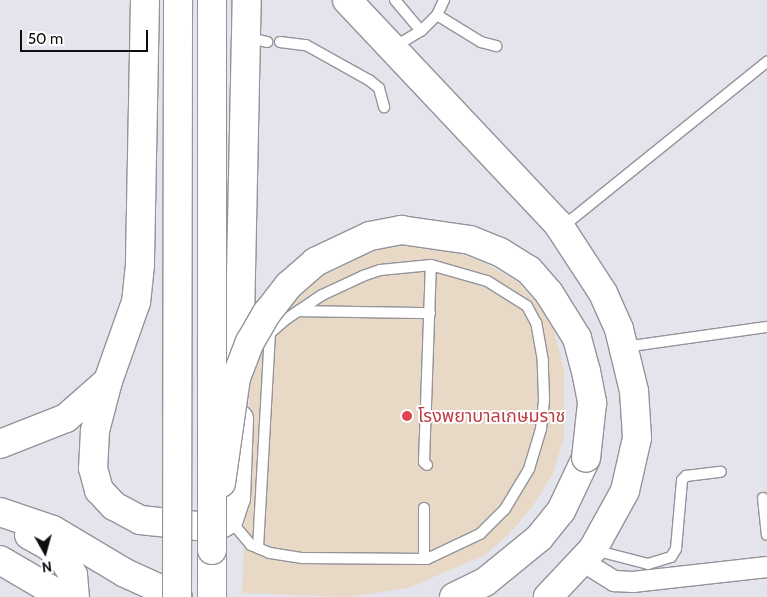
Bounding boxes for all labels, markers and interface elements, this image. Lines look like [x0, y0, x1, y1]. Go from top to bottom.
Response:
scale bar [22, 20, 150, 52]
text: 50 m [28, 30, 63, 48]
place label: โรงพยาบาลเกษมราช [418, 405, 565, 427]
marker: โรงพยาบาลเกษมราช [400, 409, 414, 423]
north arrow [20, 527, 70, 577]
text: N [41, 557, 53, 576]

